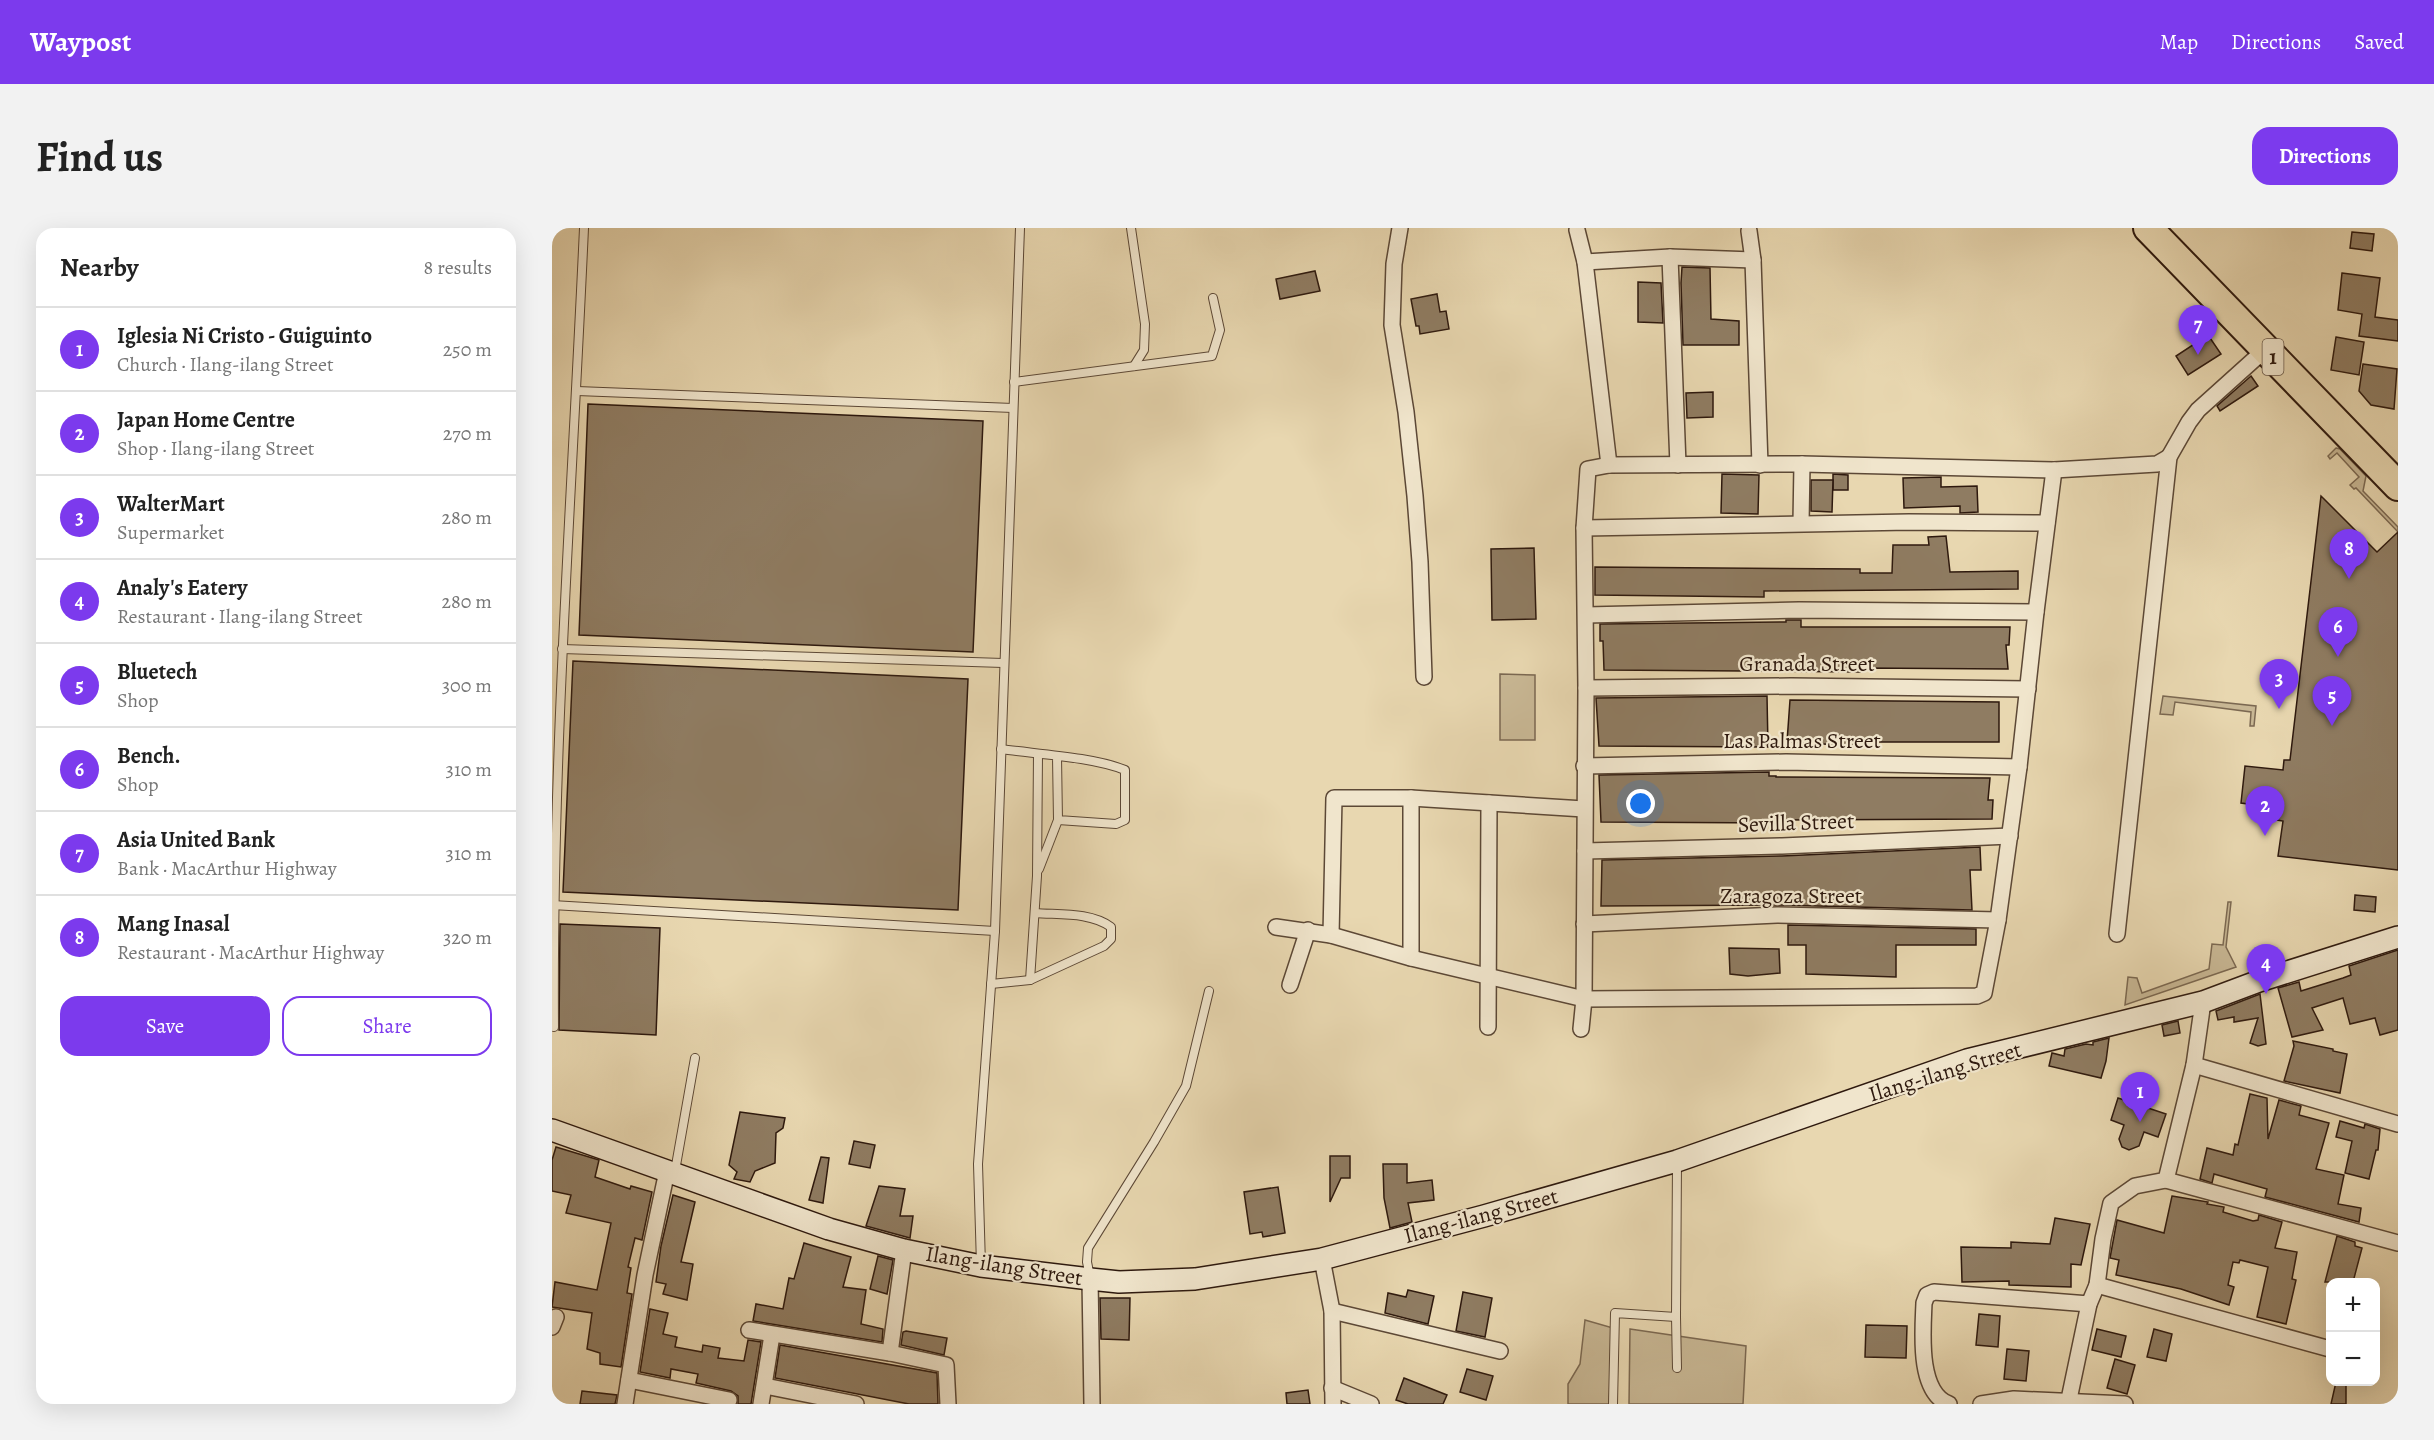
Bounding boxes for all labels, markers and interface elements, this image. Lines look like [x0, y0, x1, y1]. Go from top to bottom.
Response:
text: Waypost [30, 23, 131, 61]
text: Map [2160, 28, 2198, 56]
text: Directions [2231, 28, 2321, 56]
text: Saved [2354, 28, 2404, 56]
button: Directions [2252, 127, 2398, 185]
text: Find us [36, 128, 163, 185]
text: Nearby [60, 250, 139, 285]
text: 8 results [424, 254, 492, 281]
pin: 7 [2178, 306, 2218, 355]
text: Iglesia Ni Cristo - Guiguinto [117, 321, 372, 351]
text: 1 [76, 336, 83, 363]
text: 250 m [443, 336, 492, 363]
road number: 1 [2262, 339, 2284, 375]
text: Church · Ilang-ilang Street [117, 351, 333, 378]
text: Japan Home Centre [117, 405, 295, 435]
text: 2 [75, 420, 84, 447]
text: 270 m [443, 420, 492, 447]
text: Shop · Ilang-ilang Street [117, 435, 314, 462]
text: WalterMart [117, 489, 225, 519]
text: 3 [75, 504, 84, 531]
text: 280 m [442, 504, 492, 531]
text: Supermarket [117, 519, 224, 546]
pin: 8 [2330, 530, 2368, 579]
text: Analy's Eatery [117, 573, 248, 603]
text: 4 [75, 588, 84, 615]
text: 280 m [442, 588, 492, 615]
text: Restaurant · Ilang-ilang Street [117, 603, 363, 630]
pin: 6 [2318, 608, 2358, 657]
street label: Granada Street [1739, 649, 1875, 679]
text: Bluetech [117, 657, 198, 687]
pin: 3 [2260, 660, 2298, 709]
text: 5 [75, 672, 84, 699]
text: 300 m [442, 672, 492, 699]
pin: 5 [2312, 676, 2352, 726]
text: Shop [117, 687, 159, 714]
street label: Las Palmas Street [1723, 726, 1881, 756]
text: Bench. [117, 741, 181, 771]
text: 6 [75, 756, 84, 783]
text: 310 m [446, 756, 492, 783]
text: Shop [117, 771, 159, 798]
pin: 2 [2246, 786, 2284, 836]
your location [1626, 789, 1655, 818]
street label: Sevilla Street [1737, 806, 1855, 840]
text: Asia United Bank [117, 825, 275, 855]
text: 7 [75, 840, 84, 867]
text: 310 m [446, 840, 492, 867]
text: Bank · MacArthur Highway [117, 855, 337, 882]
street label: Zaragoza Street [1720, 881, 1862, 911]
text: Mang Inasal [117, 909, 230, 939]
text: 8 [75, 924, 84, 951]
text: 320 m [443, 924, 492, 951]
text: Restaurant · MacArthur Highway [117, 939, 384, 966]
pin: 4 [2246, 944, 2286, 994]
button: Save [60, 996, 270, 1056]
button: Share [282, 996, 492, 1056]
street label: Ilang-ilang Street [1865, 1035, 2025, 1109]
pin: 1 [2120, 1072, 2160, 1122]
street label: Ilang-ilang Street [1401, 1181, 1561, 1251]
street label: Ilang-ilang Street [923, 1239, 1085, 1293]
map controls [2326, 1278, 2380, 1386]
button: + [2326, 1278, 2380, 1332]
button: − [2326, 1332, 2380, 1386]

